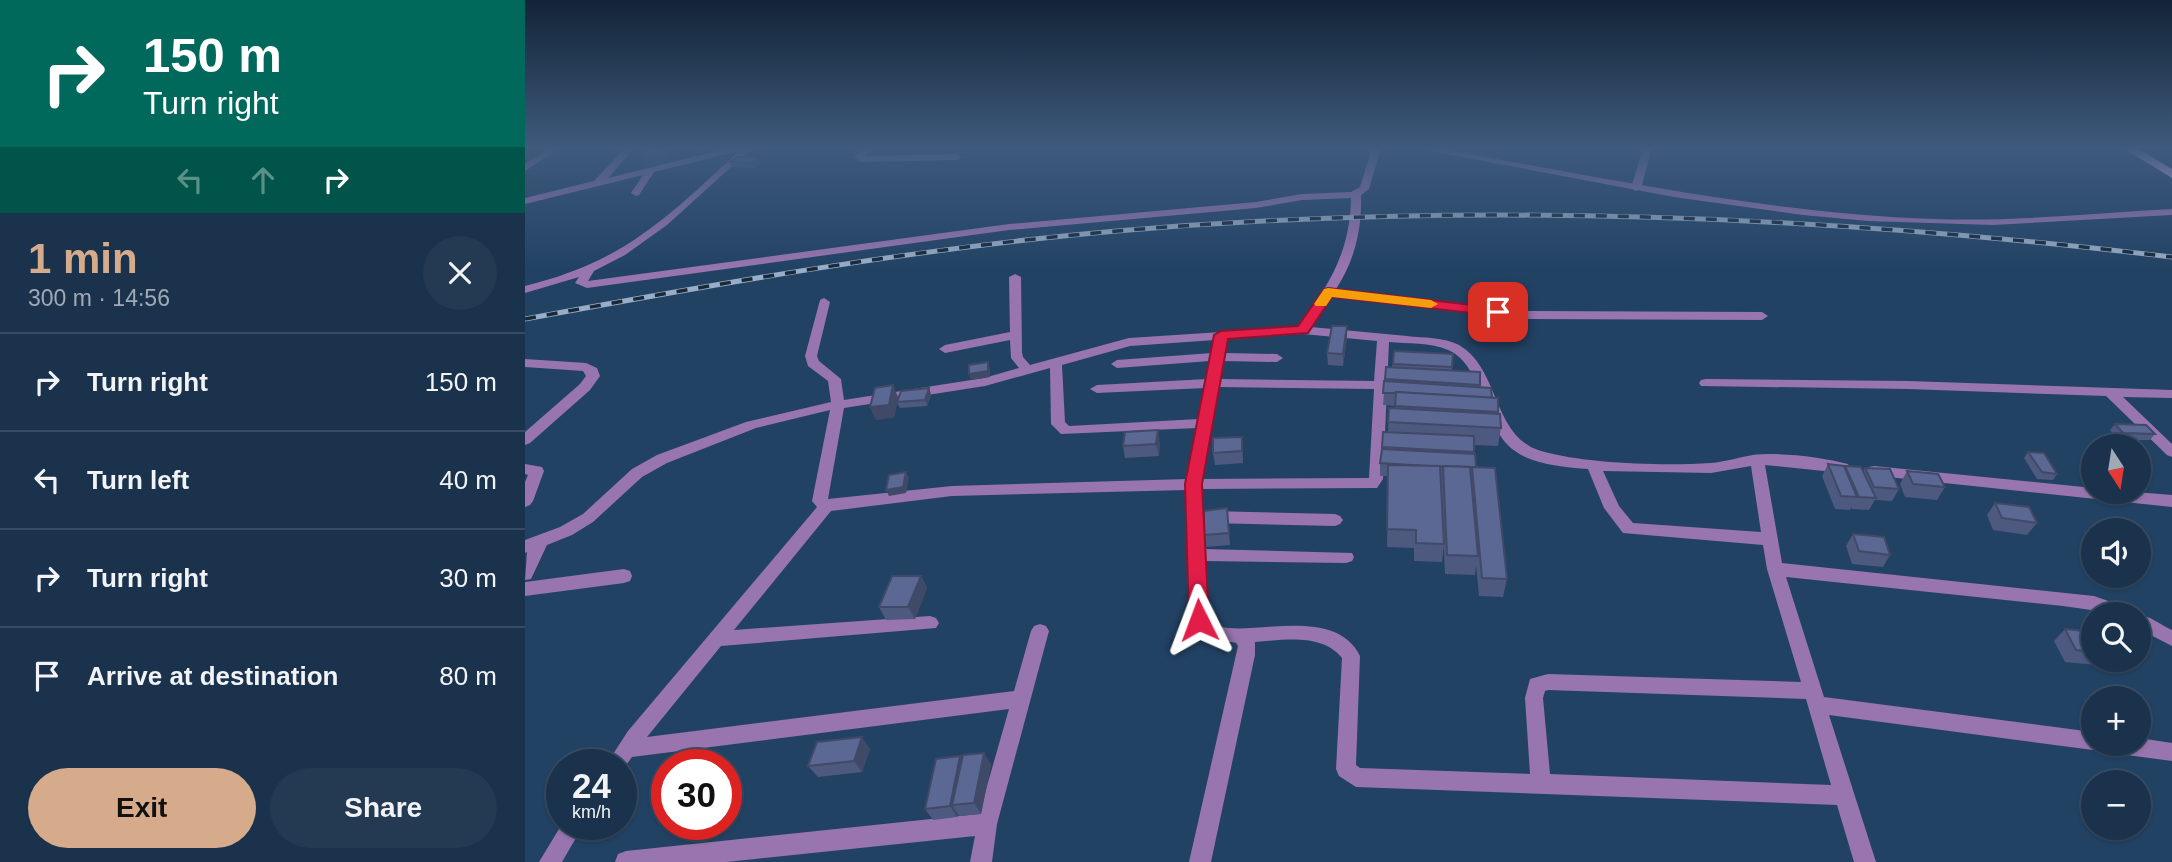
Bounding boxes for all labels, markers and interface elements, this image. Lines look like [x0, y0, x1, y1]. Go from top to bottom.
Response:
icon: right [28, 28, 119, 119]
text: 150 m [143, 28, 282, 82]
text: Turn right [143, 85, 279, 121]
icon: left [171, 161, 209, 199]
icon: ahead [244, 161, 282, 199]
icon: right [317, 161, 355, 199]
text: 1 min [28, 235, 138, 282]
button: close [423, 236, 497, 310]
pin [1468, 282, 1528, 342]
text: 300 m · 14:56 [28, 285, 170, 311]
icon: arrive [1479, 293, 1517, 331]
icon: right [28, 363, 66, 401]
text: Turn right [87, 367, 208, 397]
text: 150 m [425, 367, 497, 397]
north arrow [2081, 434, 2151, 504]
map controls [2081, 434, 2151, 840]
icon: left [28, 461, 66, 499]
text: Turn left [87, 465, 189, 495]
text: 40 m [439, 465, 497, 495]
button: sound [2081, 518, 2151, 588]
icon: right [28, 559, 66, 597]
text: Turn right [87, 563, 208, 593]
text: 30 m [439, 563, 497, 593]
position arrow [1162, 583, 1236, 657]
button: search [2081, 602, 2151, 672]
icon: arrive [28, 657, 66, 695]
text: Arrive at destination [87, 661, 338, 691]
text: 80 m [439, 661, 497, 691]
button: + [2081, 686, 2151, 756]
speed limit sign: 30 [651, 749, 742, 840]
text: 24 [572, 766, 611, 805]
button: Exit [28, 768, 256, 848]
button: Share [270, 768, 497, 848]
button: − [2081, 770, 2151, 840]
text: km/h [572, 802, 611, 822]

